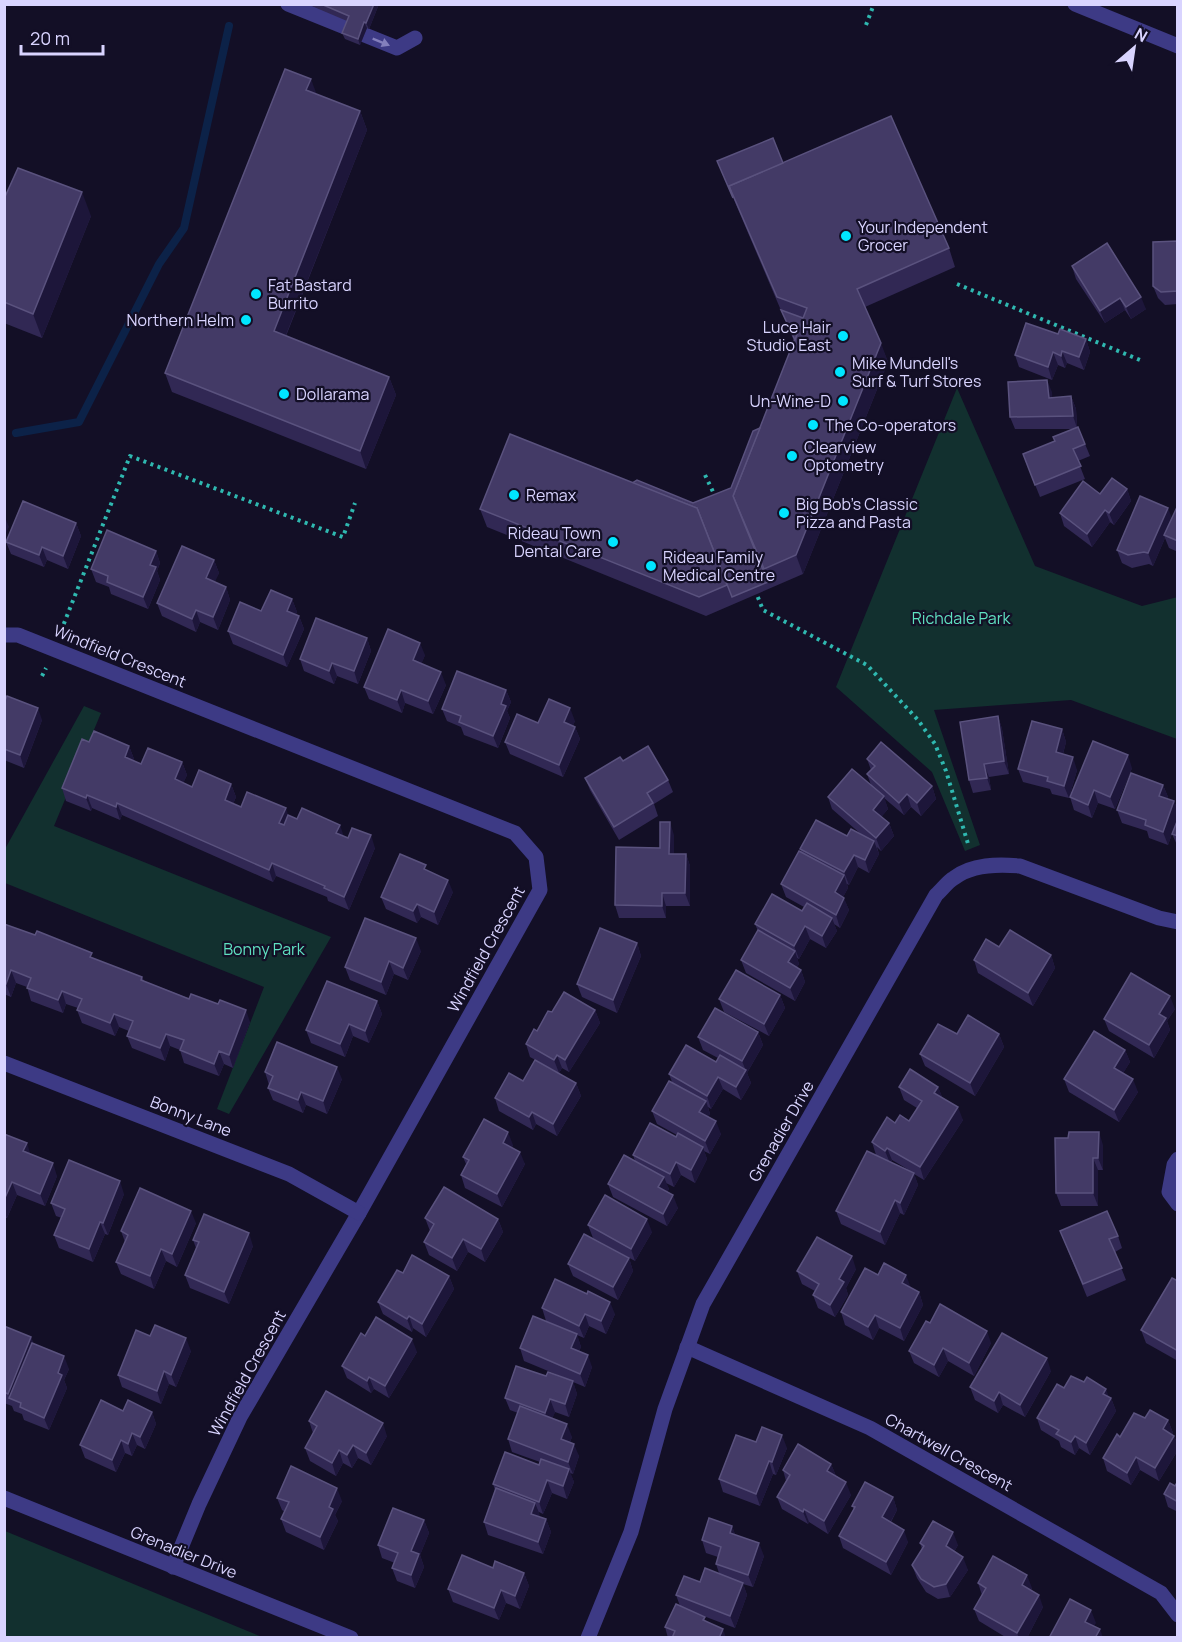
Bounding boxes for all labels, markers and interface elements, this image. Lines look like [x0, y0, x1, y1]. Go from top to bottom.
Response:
scale bar [21, 18, 104, 56]
north arrow [1104, 18, 1164, 78]
text: N [1131, 22, 1152, 47]
text: 20 m [30, 26, 70, 50]
one-way arrow [373, 37, 391, 47]
place label: Your Independent Grocer [858, 216, 988, 256]
marker: Your Independent Grocer [839, 229, 853, 243]
place label: Fat Bastard Burrito [268, 274, 352, 314]
marker: Fat Bastard Burrito [249, 287, 263, 301]
place label: Northern Helm [126, 309, 234, 331]
marker: Northern Helm [239, 313, 253, 327]
place label: Luce Hair Studio East [747, 316, 831, 356]
marker: Luce Hair Studio East [836, 329, 850, 343]
place label: Mike Mundell's Surf & Turf Stores [852, 352, 981, 392]
marker: Mike Mundell's Surf & Turf Stores [833, 365, 847, 379]
place label: Dollarama [296, 383, 369, 405]
marker: Dollarama [277, 387, 291, 401]
place label: Un-Wine-D [750, 390, 831, 412]
marker: Un-Wine-D [836, 394, 850, 408]
place label: The Co-operators [825, 414, 956, 436]
marker: The Co-operators [806, 418, 820, 432]
place label: Clearview Optometry [804, 436, 885, 476]
marker: Clearview Optometry [785, 449, 799, 463]
place label: Remax [526, 484, 577, 506]
marker: Remax [507, 488, 521, 502]
place label: Big Bob's Classic Pizza and Pasta [796, 493, 918, 533]
marker: Big Bob's Classic Pizza and Pasta [777, 506, 791, 520]
place label: Rideau Town Dental Care [508, 522, 601, 562]
marker: Rideau Town Dental Care [606, 535, 620, 549]
place label: Rideau Family Medical Centre [663, 546, 775, 586]
marker: Rideau Family Medical Centre [644, 559, 658, 573]
park label: Richdale Park [912, 607, 1011, 629]
street label: Windfield Crescent [50, 619, 190, 693]
street label: Windfield Crescent [442, 882, 530, 1016]
park label: Bonny Park [223, 938, 306, 960]
street label: Grenadier Drive [743, 1076, 819, 1186]
street label: Bonny Lane [147, 1090, 235, 1142]
street label: Windfield Crescent [203, 1306, 291, 1440]
street label: Chartwell Crescent [881, 1408, 1017, 1496]
street label: Grenadier Drive [127, 1521, 241, 1583]

